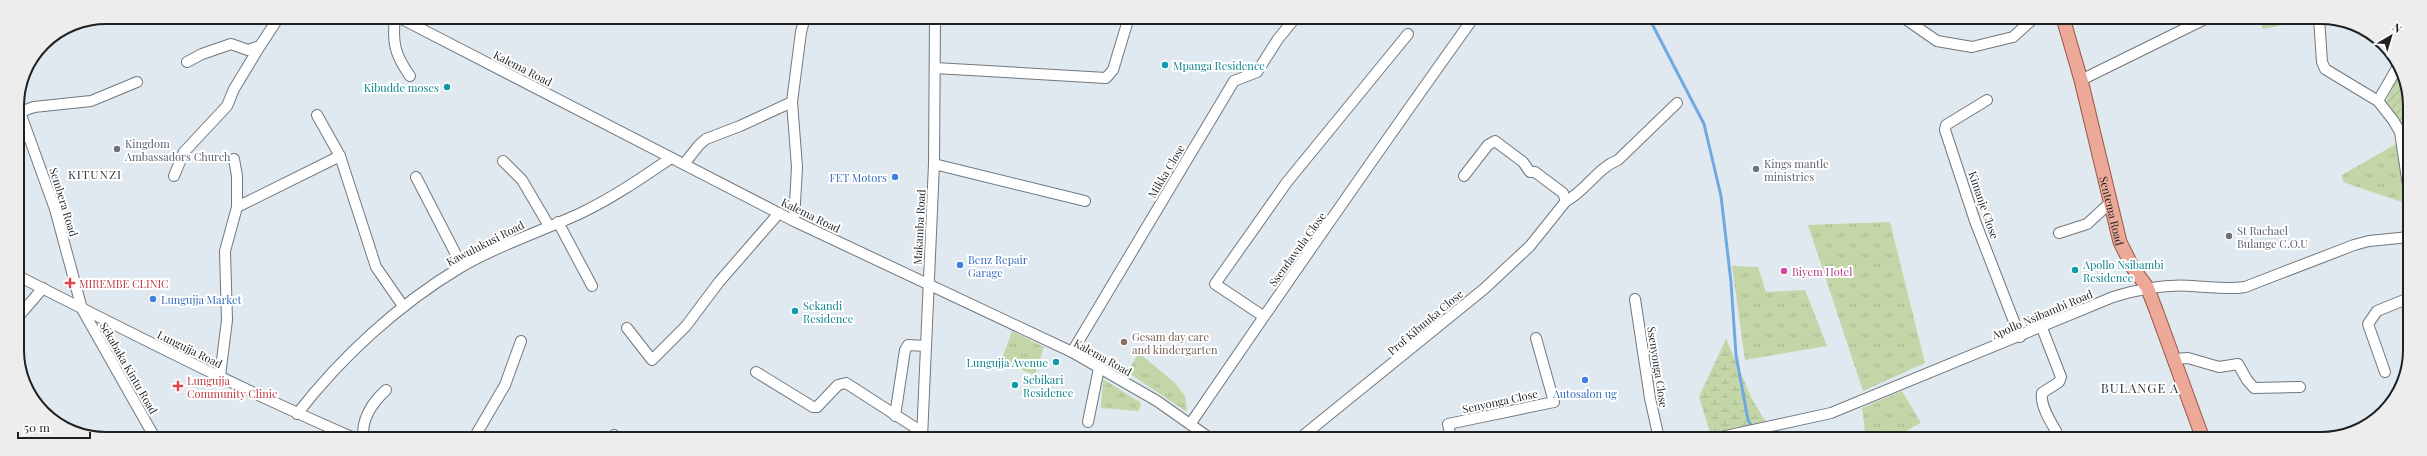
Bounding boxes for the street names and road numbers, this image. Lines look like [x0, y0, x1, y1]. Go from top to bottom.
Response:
street label: Kalema Road [491, 47, 556, 90]
street label: Mikka Close [1144, 141, 1188, 200]
street label: Sembera Road [46, 166, 82, 239]
street label: Kimanje Close [1965, 169, 2003, 241]
street label: Sentema Road [2097, 175, 2128, 247]
street label: Makamba Road [910, 188, 928, 265]
street label: Kalema Road [779, 194, 844, 236]
street label: Ssendawula Close [1265, 209, 1329, 289]
street label: Kawulukusi Road [444, 217, 527, 269]
street label: Prof Kibuuka Close [1384, 286, 1466, 358]
street label: Apollo Nsibambi Road [1988, 286, 2095, 342]
street label: Sekabaka Kintu Road [97, 319, 162, 417]
street label: Ssenyonga Close [1644, 325, 1672, 409]
street label: Lungujja Road [155, 327, 226, 371]
street label: Kalema Road [1071, 335, 1135, 379]
street label: Senyonga Close [1461, 386, 1540, 416]

